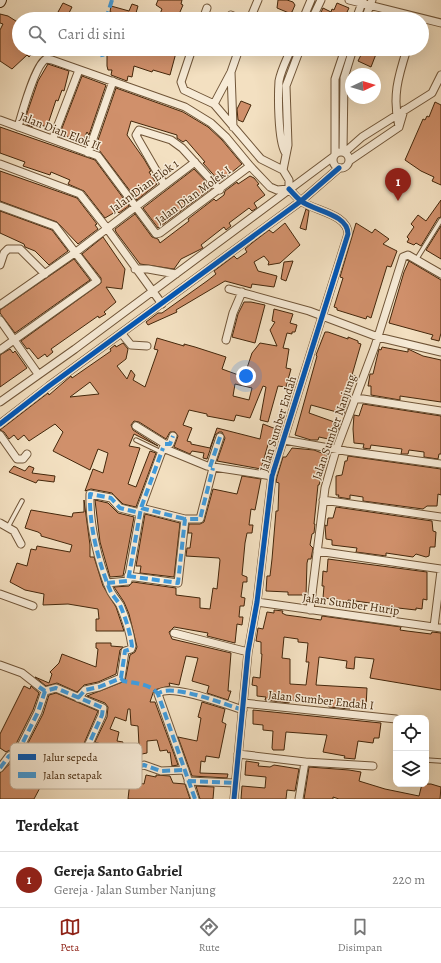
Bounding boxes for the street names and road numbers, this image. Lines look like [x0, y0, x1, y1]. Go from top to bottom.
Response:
street label: Jalan Dian Elok II [17, 108, 103, 154]
street label: Jalan Dian Elok 1 [106, 156, 182, 216]
street label: Jalan Dian Molek I [152, 162, 234, 228]
street label: Jalan Sumber Nanjung [308, 372, 360, 482]
street label: Jalan Sumber Endah [256, 373, 300, 474]
street label: Jalan Sumber Hurip [301, 589, 401, 619]
street label: Jalan Sumber Endah I [267, 686, 375, 714]

